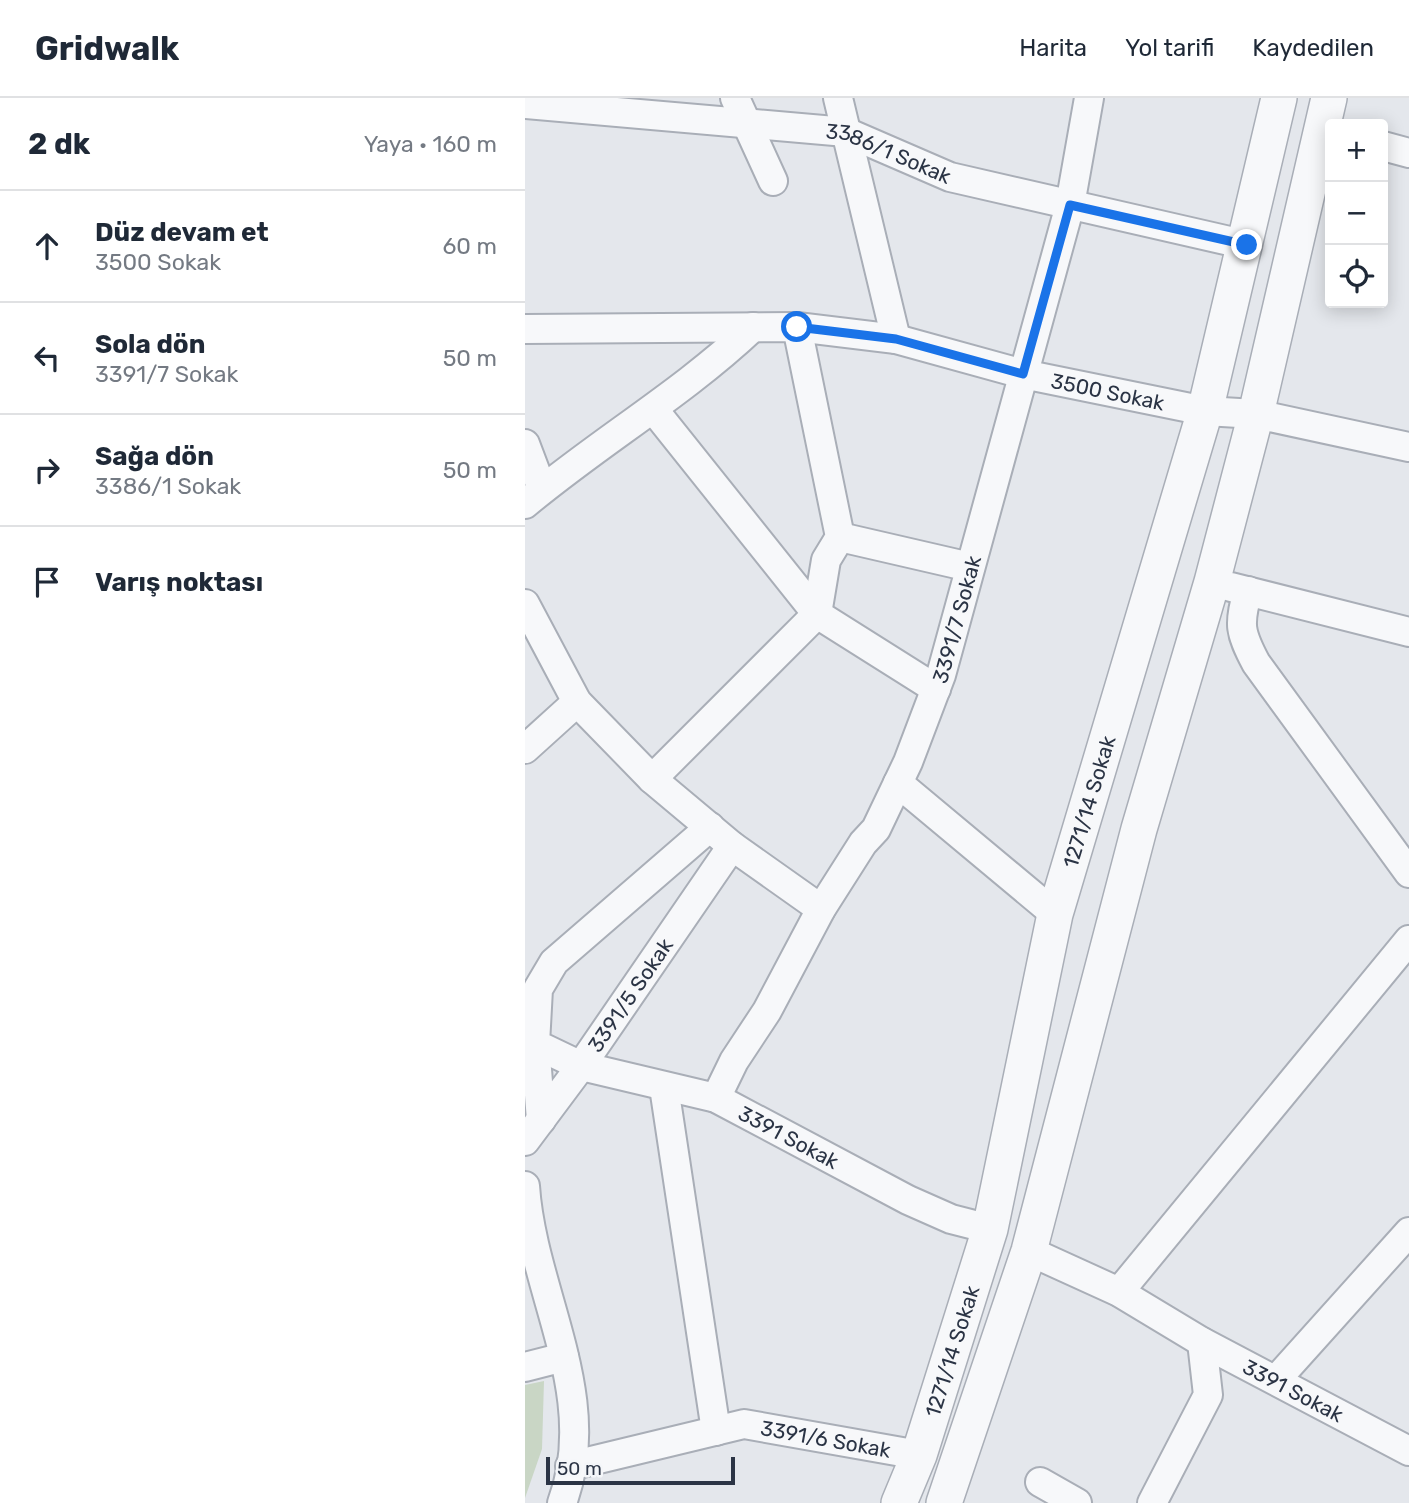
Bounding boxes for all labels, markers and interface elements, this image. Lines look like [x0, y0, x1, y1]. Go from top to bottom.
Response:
text: Gridwalk [35, 29, 179, 68]
text: Harita [1019, 34, 1087, 62]
text: Yol tarifi [1125, 34, 1214, 62]
text: Kaydedilen [1252, 34, 1374, 62]
street label: 3386/1 Sokak [825, 118, 955, 189]
map controls [1325, 119, 1388, 308]
button: + [1325, 119, 1388, 182]
text: 2 dk [28, 126, 90, 162]
text: Yaya · 160 m [364, 130, 497, 158]
button: − [1325, 182, 1388, 245]
text: Düz devam et [95, 217, 269, 248]
icon: ahead [28, 227, 66, 265]
route end [1231, 229, 1262, 260]
text: 60 m [442, 232, 497, 260]
button: locate [1325, 245, 1388, 308]
text: 3500 Sokak [95, 248, 221, 276]
route start [781, 311, 812, 342]
text: Sola dön [95, 329, 205, 360]
icon: left [28, 339, 66, 377]
text: 50 m [443, 344, 497, 372]
text: 3391/7 Sokak [95, 360, 238, 388]
street label: 3500 Sokak [1049, 368, 1167, 415]
text: Sağa dön [95, 441, 214, 472]
icon: right [28, 451, 66, 489]
text: 50 m [443, 456, 497, 484]
text: 3386/1 Sokak [95, 472, 241, 500]
street label: 3391/7 Sokak [927, 553, 986, 687]
icon: arrive [28, 563, 66, 601]
text: Varış noktası [95, 567, 263, 598]
street label: 1271/14 Sokak [1057, 732, 1120, 870]
street label: 3391/5 Sokak [582, 933, 678, 1056]
street label: 3391 Sokak [734, 1100, 843, 1174]
street label: 1271/14 Sokak [919, 1282, 984, 1420]
street label: 3391 Sokak [1239, 1353, 1348, 1427]
street label: 3391/6 Sokak [759, 1415, 893, 1462]
scale bar [546, 1454, 735, 1486]
text: 50 m [557, 1457, 602, 1480]

